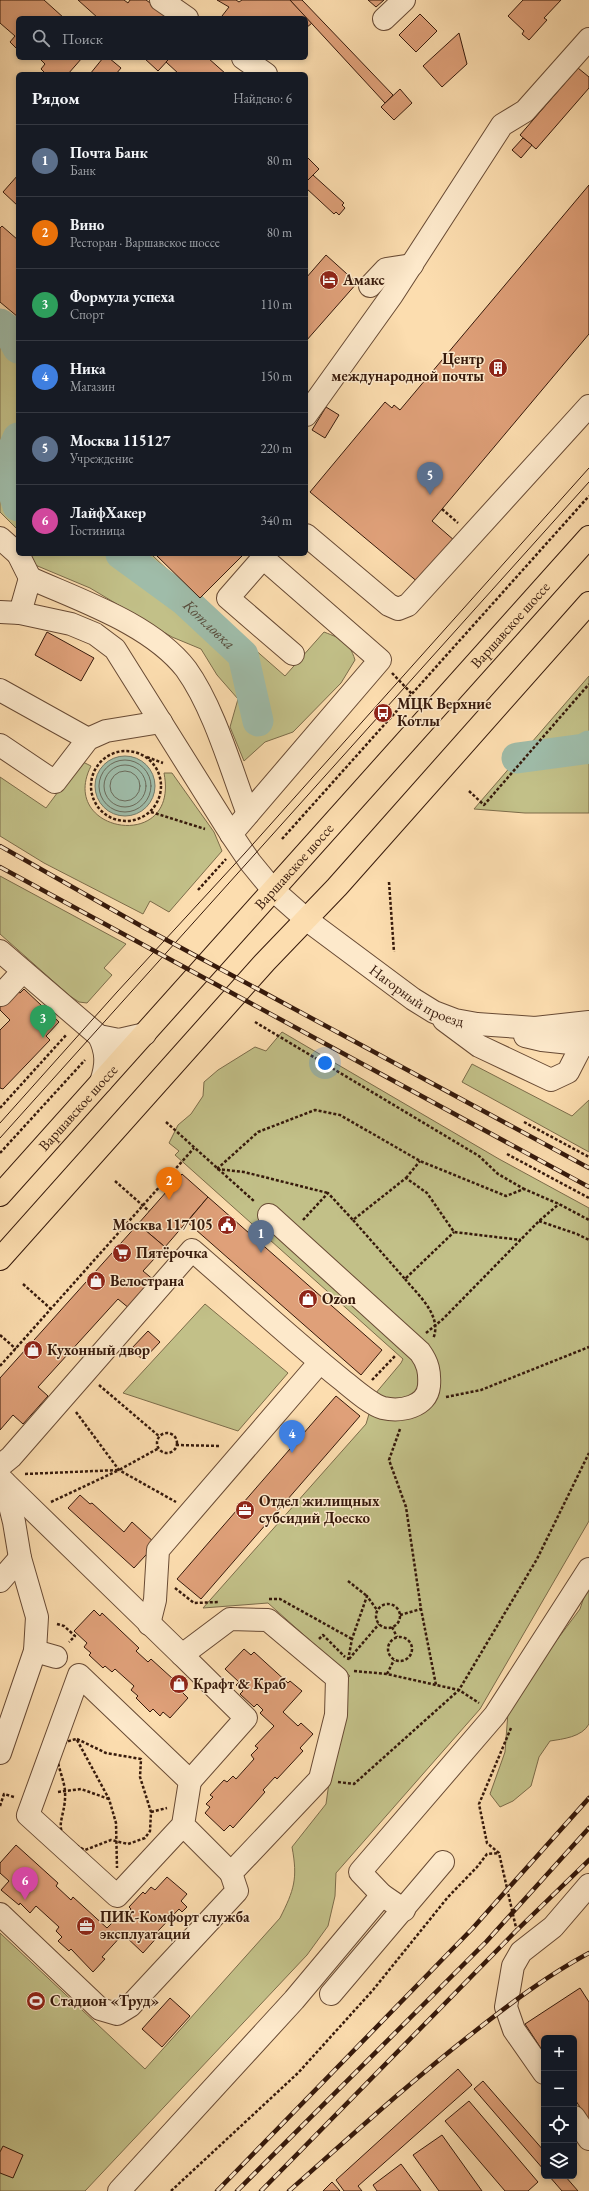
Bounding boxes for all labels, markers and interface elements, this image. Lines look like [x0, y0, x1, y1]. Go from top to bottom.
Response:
search box [16, 16, 308, 60]
icon: search [30, 27, 52, 49]
text: Поиск [62, 29, 103, 48]
text: Рядом [32, 87, 80, 109]
text: Найдено: 6 [233, 90, 292, 107]
text: Почта Банк [70, 143, 148, 162]
text: 1 [42, 152, 48, 169]
text: 80 m [267, 152, 292, 169]
text: Банк [70, 162, 96, 179]
text: Вино [70, 215, 104, 234]
text: 2 [42, 224, 48, 241]
text: 80 m [267, 224, 292, 241]
text: Ресторан · Варшавское шоссе [70, 234, 220, 251]
hotel icon: Амакс [318, 269, 340, 291]
place label: Амакс [342, 270, 385, 289]
text: Формула успеха [70, 287, 175, 306]
text: 3 [42, 296, 48, 313]
text: 110 m [261, 296, 292, 313]
text: Спорт [70, 306, 104, 323]
place label: Центр международной почты [331, 349, 484, 385]
building icon: Центр международной почты [487, 357, 509, 379]
text: Ника [70, 359, 105, 378]
text: 4 [42, 368, 48, 385]
text: 150 m [261, 368, 292, 385]
text: Магазин [70, 378, 115, 395]
text: Москва 115127 [70, 431, 170, 450]
text: 5 [42, 440, 48, 457]
text: 220 m [261, 440, 292, 457]
text: Учреждение [70, 450, 134, 467]
pin: 5 [417, 462, 443, 495]
text: ЛайфХакер [70, 503, 146, 522]
text: 6 [42, 512, 48, 529]
text: 340 m [261, 512, 292, 529]
text: Гостиница [70, 522, 125, 539]
street label: Варшавское шоссе [466, 577, 554, 672]
water label: Котловка [178, 594, 240, 654]
place label: МЦК Верхние Котлы [397, 694, 491, 730]
bus stop icon: МЦК Верхние Котлы [372, 702, 394, 724]
street label: Варшавское шоссе [250, 819, 338, 913]
street label: Нагорный проезд [366, 960, 465, 1030]
pin: 3 [30, 1005, 56, 1038]
your location [315, 1053, 335, 1073]
street label: Варшавское шоссе [34, 1060, 121, 1155]
pin: 2 [156, 1167, 182, 1200]
public building icon: Москва 117105 [216, 1214, 238, 1236]
place label: Москва 117105 [113, 1215, 213, 1234]
pin: 1 [248, 1220, 274, 1253]
supermarket icon: Пятёрочка [111, 1242, 133, 1264]
place label: Пятёрочка [136, 1243, 208, 1262]
shop icon: Велострана [85, 1270, 107, 1292]
place label: Велострана [110, 1271, 184, 1290]
shop icon: Ozon [297, 1288, 319, 1310]
place label: Ozon [322, 1289, 357, 1308]
shop icon: Кухонный двор [22, 1339, 44, 1361]
place label: Кухонный двор [47, 1340, 150, 1359]
pin: 4 [279, 1420, 305, 1453]
place label: Отдел жилищных субсидий Доеско [259, 1491, 380, 1527]
office icon: Отдел жилищных субсидий Доеско [234, 1499, 256, 1521]
shop icon: Крафт & Краб [168, 1673, 190, 1695]
place label: Крафт & Краб [193, 1674, 287, 1693]
pin: 6 [12, 1867, 38, 1900]
place label: ПИК-Комфорт служба эксплуатации [100, 1907, 250, 1943]
office icon: ПИК-Комфорт служба эксплуатации [75, 1915, 97, 1937]
sports icon: Стадион «Труд» [25, 1990, 47, 2012]
place label: Стадион «Труд» [50, 1991, 160, 2010]
map controls [541, 2035, 577, 2179]
button: + [541, 2035, 577, 2071]
button: − [541, 2071, 577, 2107]
button: locate [541, 2107, 577, 2143]
button: layers [541, 2143, 577, 2179]

